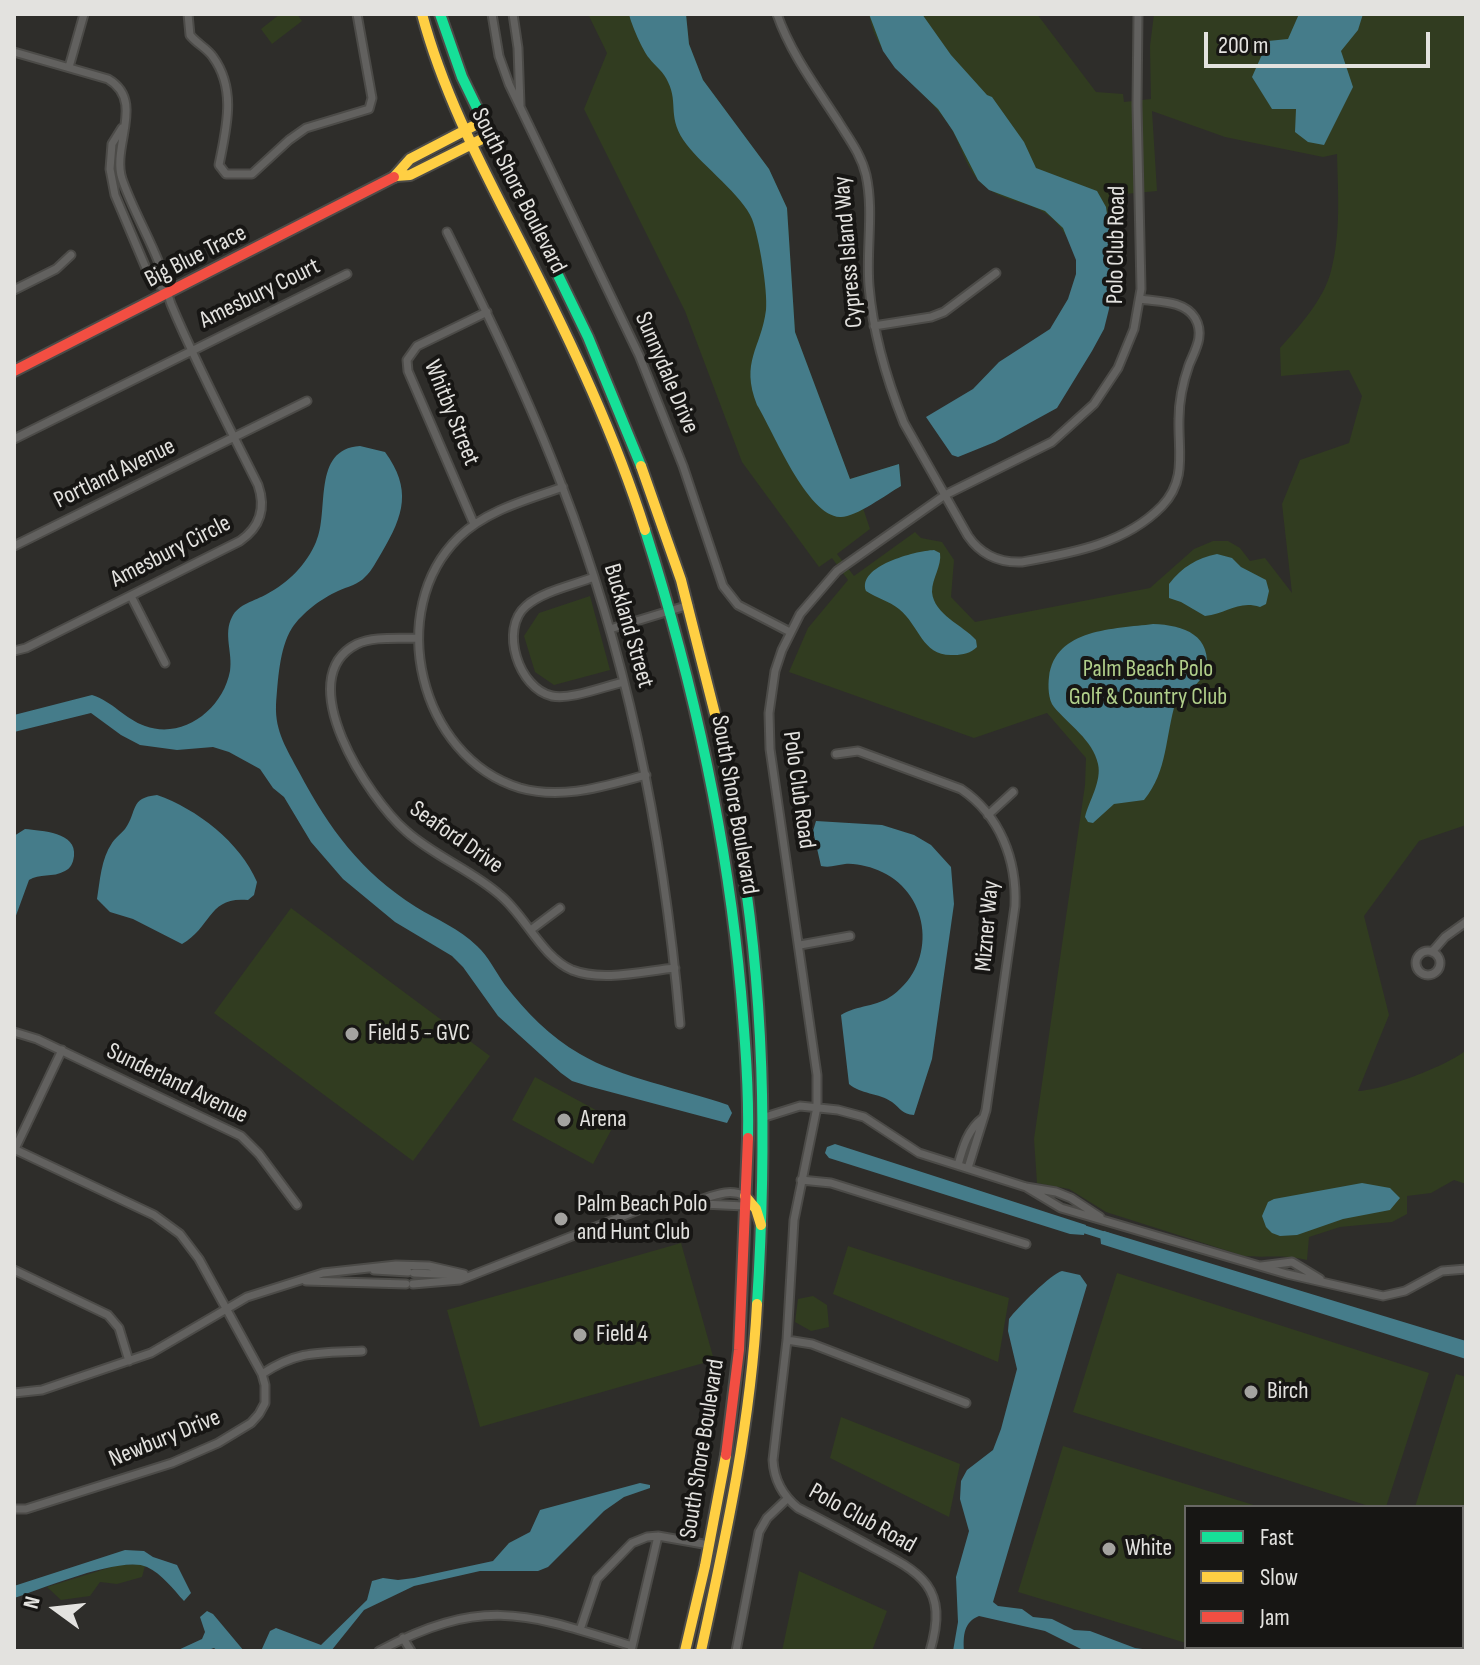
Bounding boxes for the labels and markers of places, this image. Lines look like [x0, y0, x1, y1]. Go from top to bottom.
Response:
place label: Field 5 - GVC [368, 1020, 470, 1048]
marker: Field 5 - GVC [343, 1025, 361, 1043]
place label: Arena [580, 1106, 626, 1134]
marker: Arena [555, 1111, 573, 1129]
place label: Palm Beach Polo and Hunt Club [577, 1191, 708, 1247]
marker: Palm Beach Polo and Hunt Club [552, 1210, 570, 1228]
place label: Field 4 [596, 1321, 648, 1349]
marker: Field 4 [571, 1326, 589, 1344]
place label: Birch [1267, 1378, 1309, 1406]
marker: Birch [1242, 1383, 1260, 1401]
place label: White [1125, 1535, 1172, 1563]
marker: White [1100, 1540, 1118, 1558]

